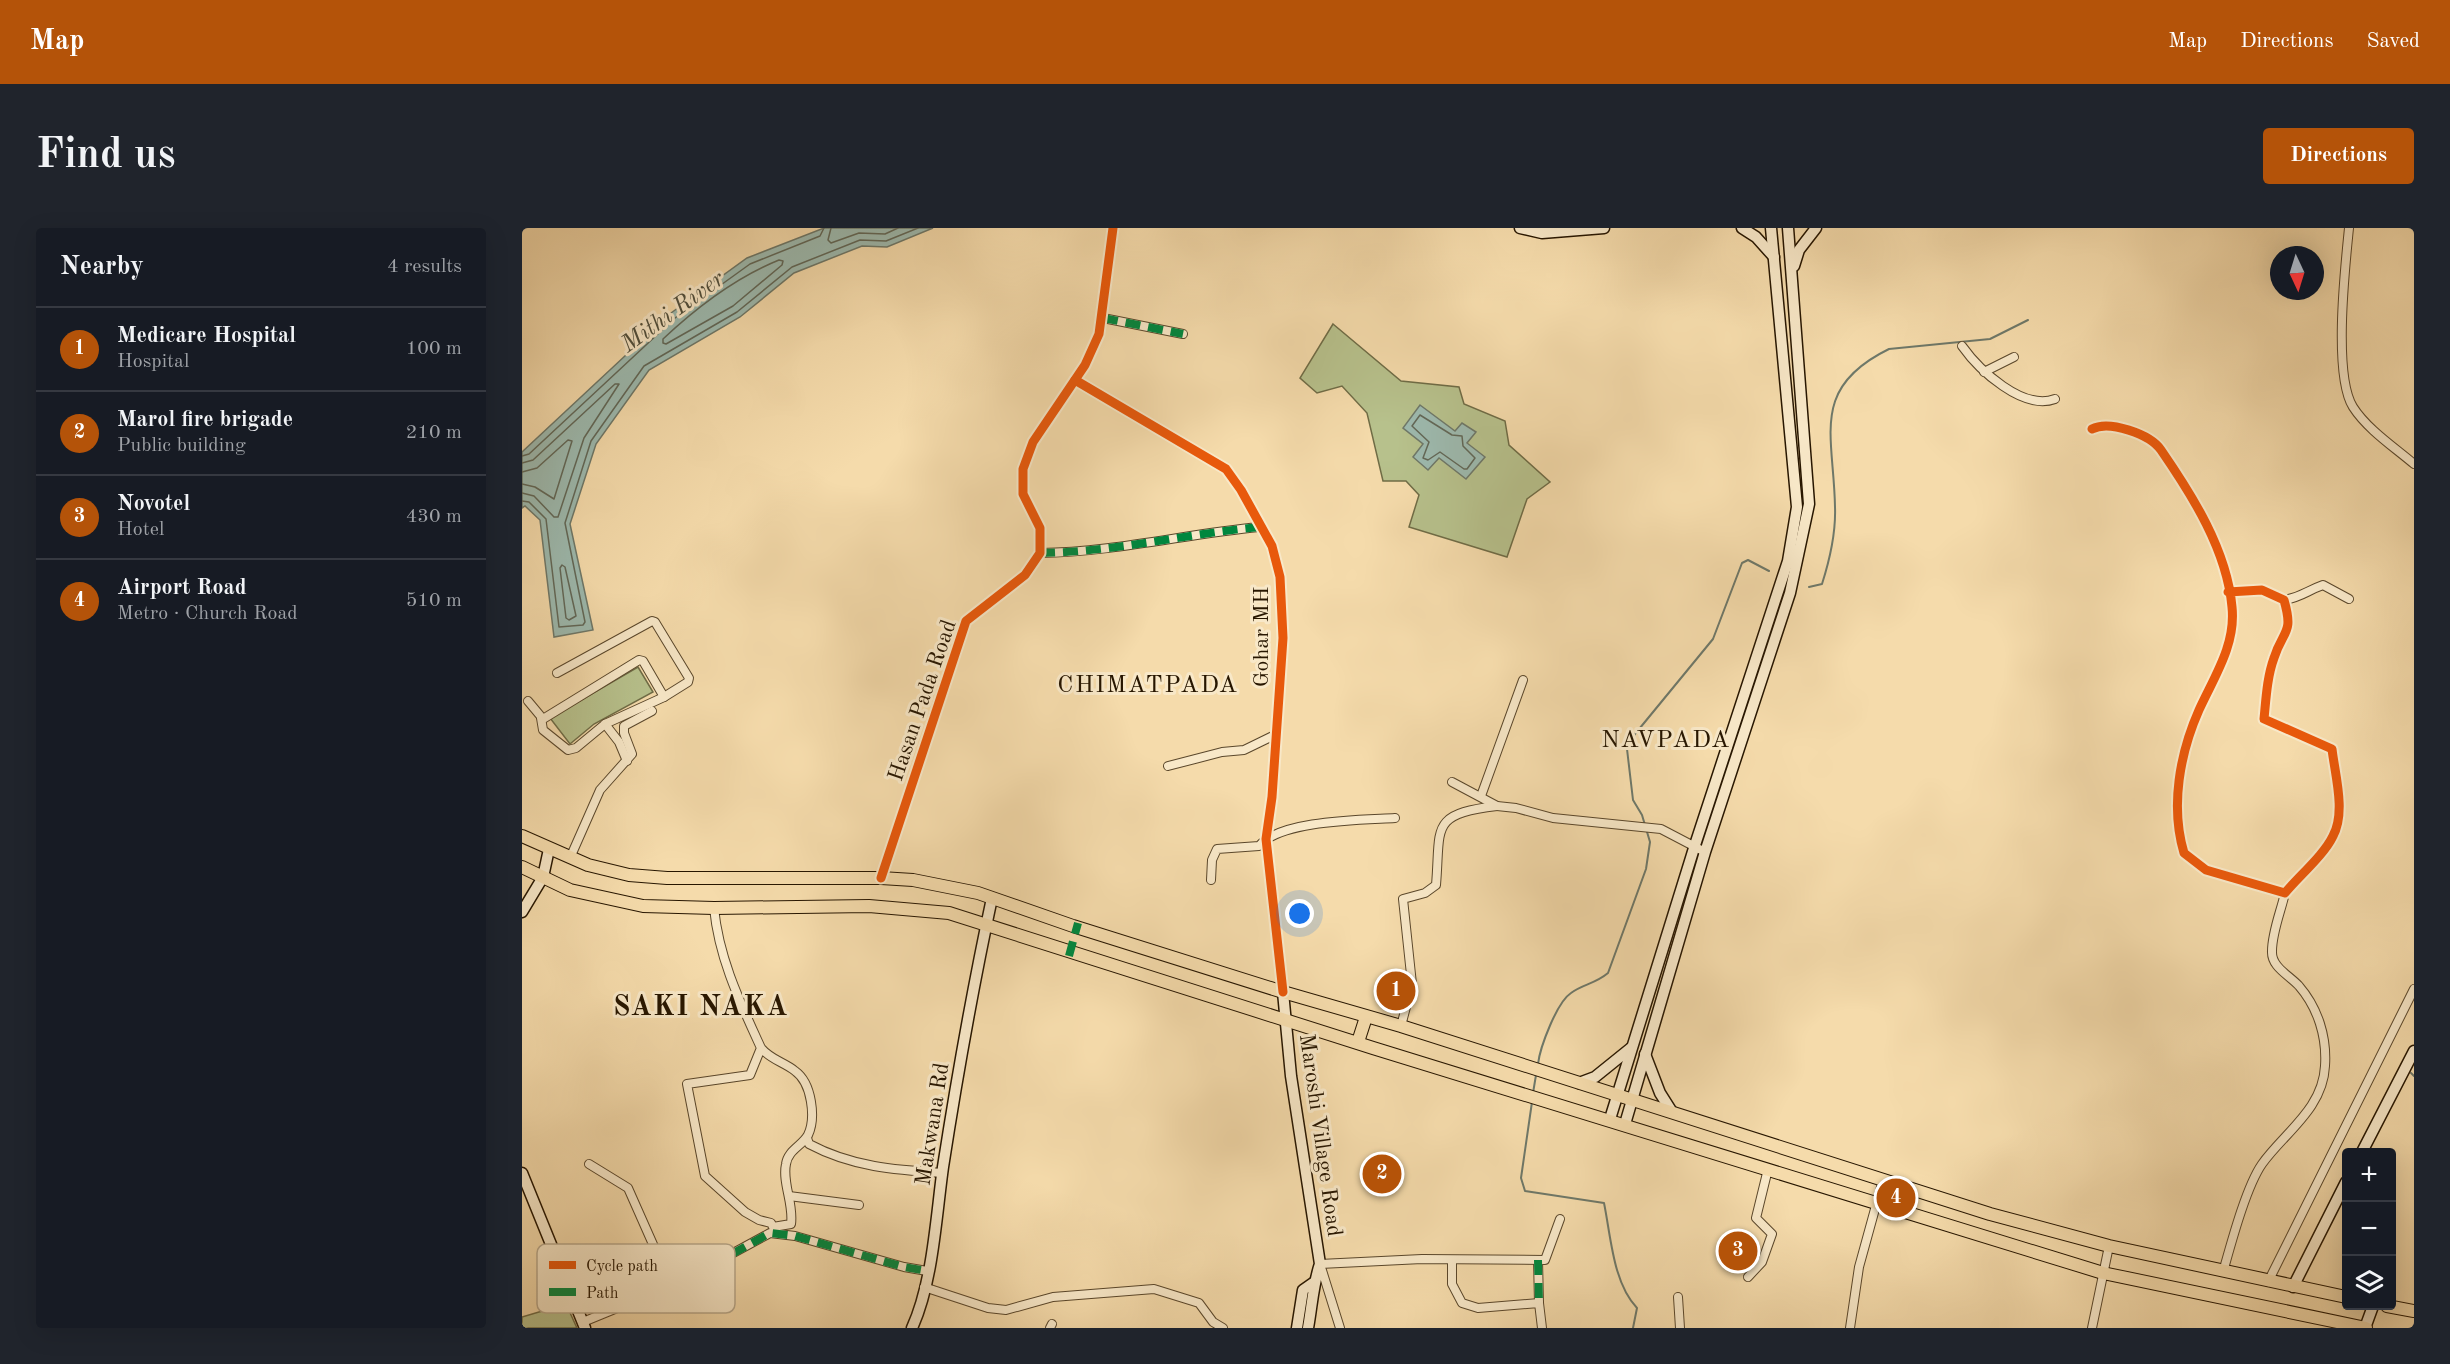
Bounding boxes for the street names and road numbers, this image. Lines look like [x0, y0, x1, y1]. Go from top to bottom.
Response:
street label: Gohar MH [1251, 587, 1273, 687]
street label: Hasan Pada Road [885, 617, 961, 784]
street label: Maroshi Village Road [1295, 1032, 1345, 1238]
street label: Makwana Rd [912, 1061, 954, 1187]

